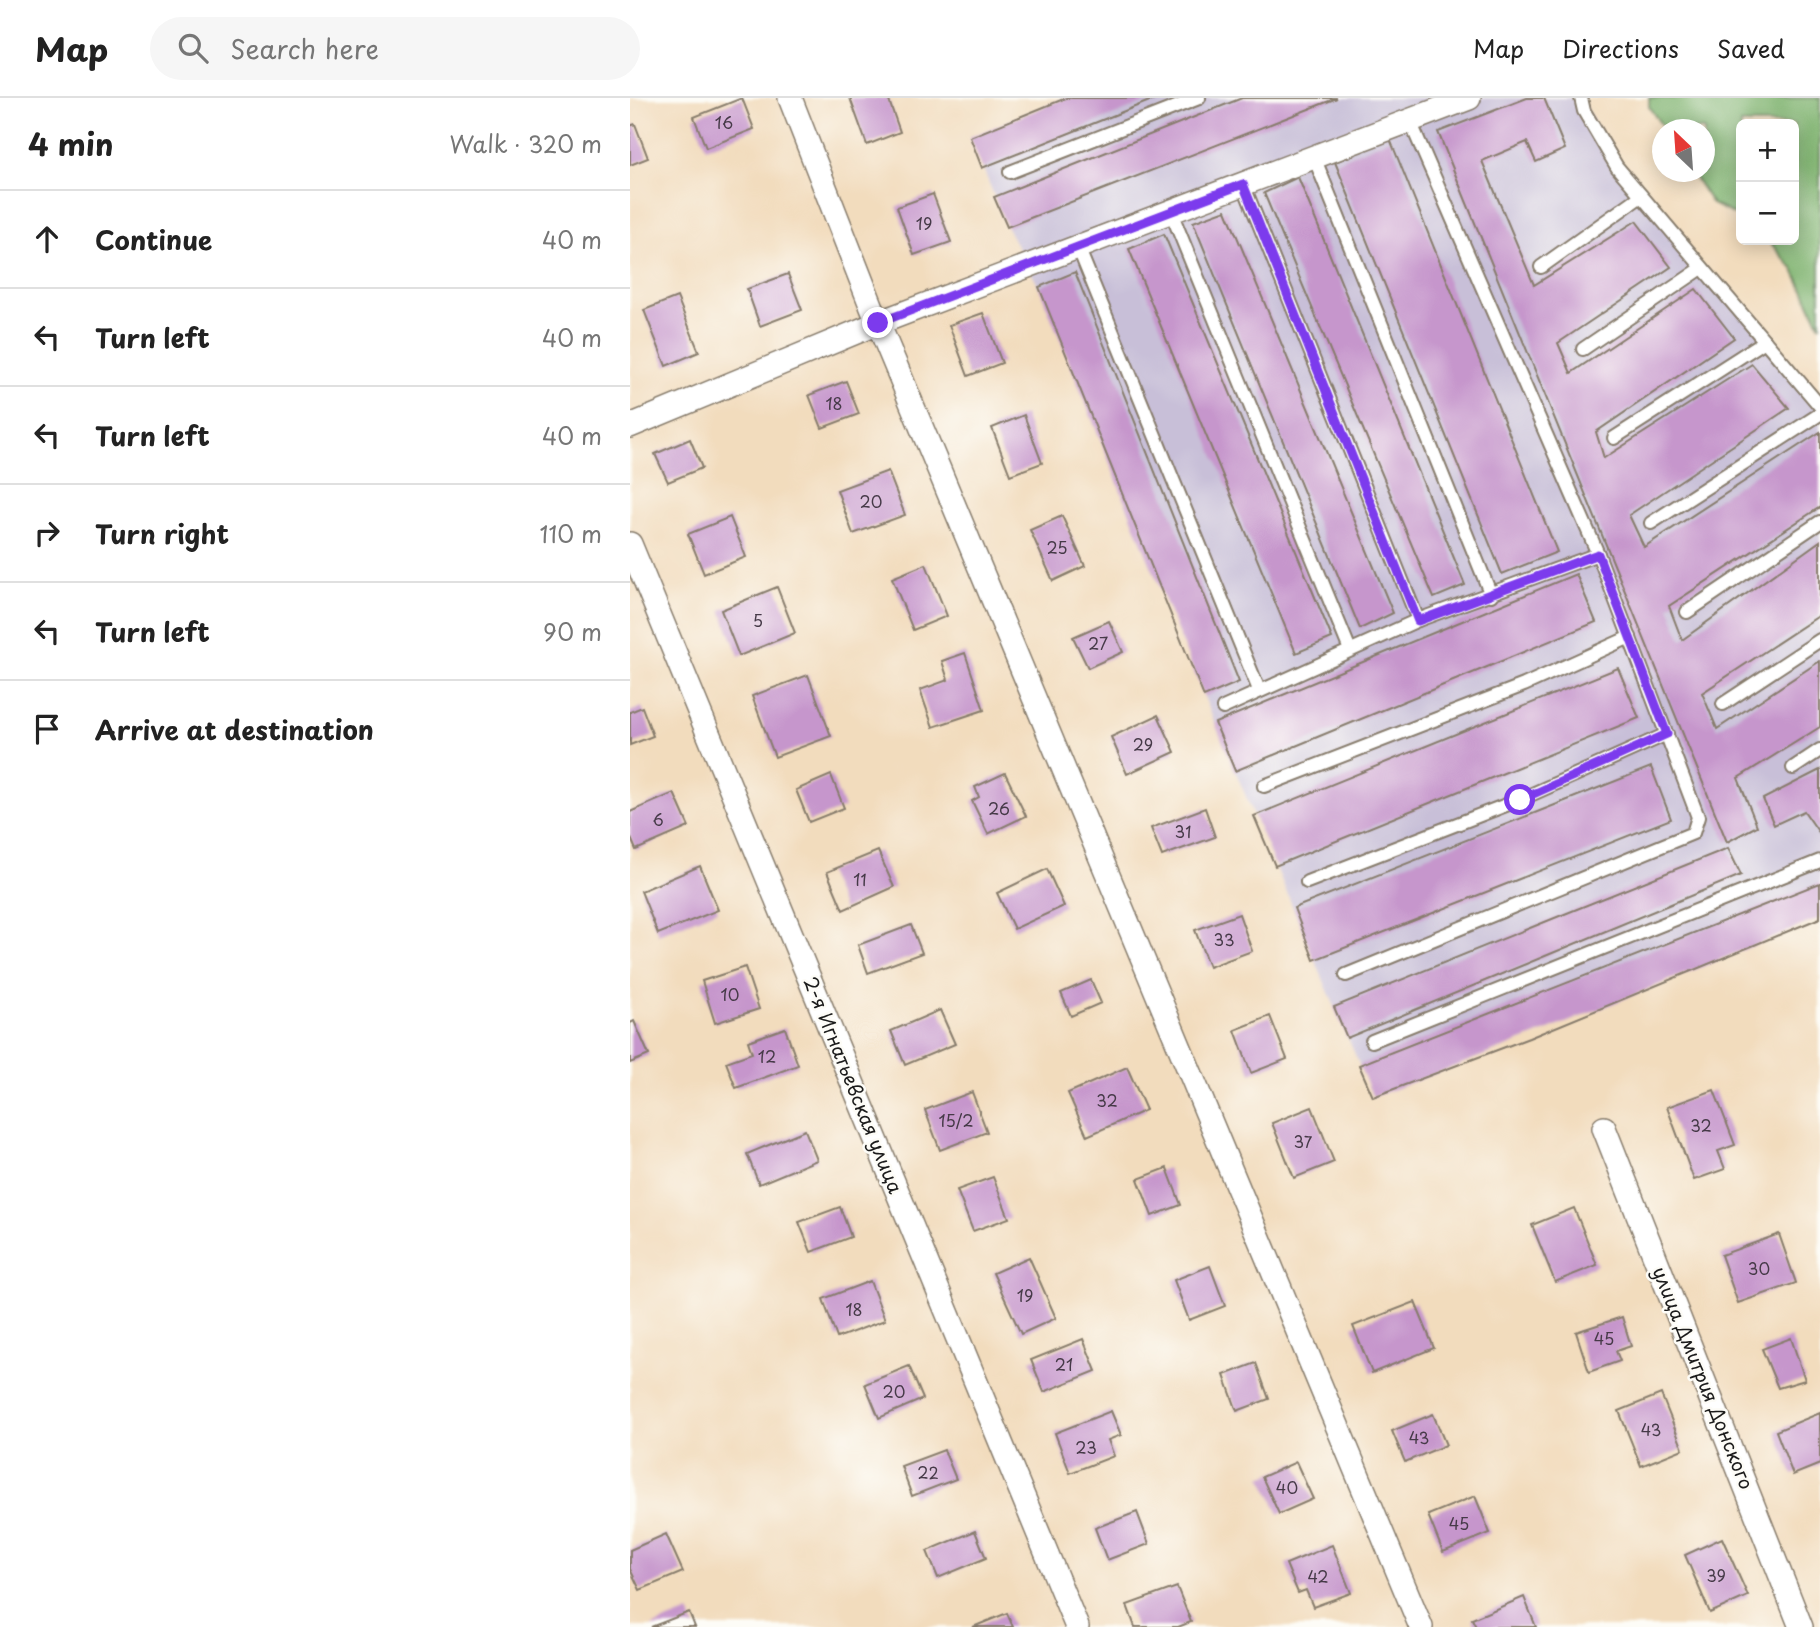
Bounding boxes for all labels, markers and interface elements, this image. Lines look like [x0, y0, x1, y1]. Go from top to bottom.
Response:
search box [150, 17, 640, 80]
text: Map [35, 23, 108, 73]
icon: search [174, 29, 212, 67]
text: Search here [230, 29, 379, 68]
text: Map [1473, 30, 1524, 66]
text: Directions [1562, 30, 1679, 66]
text: Saved [1717, 30, 1785, 66]
house number: 16 [715, 110, 733, 134]
north arrow [1652, 119, 1715, 182]
map controls [1736, 119, 1799, 245]
button: + [1736, 119, 1799, 182]
text: 4 min [28, 121, 114, 166]
text: Walk · 320 m [449, 126, 602, 161]
button: − [1736, 182, 1799, 245]
house number: 19 [916, 211, 932, 235]
icon: ahead [28, 220, 66, 258]
text: Continue [95, 220, 212, 259]
text: 40 m [542, 222, 602, 257]
route end [862, 307, 893, 338]
icon: left [28, 318, 66, 356]
text: Turn left [95, 318, 210, 357]
text: 40 m [542, 320, 602, 355]
house number: 18 [825, 391, 843, 415]
icon: left [28, 416, 66, 454]
text: Turn left [95, 416, 210, 455]
text: 40 m [542, 418, 602, 453]
house number: 20 [860, 489, 882, 513]
icon: right [28, 514, 66, 552]
text: Turn right [95, 514, 229, 553]
text: 110 m [540, 516, 602, 551]
house number: 25 [1046, 535, 1068, 559]
house number: 5 [753, 608, 763, 632]
icon: left [28, 612, 66, 650]
text: Turn left [95, 612, 210, 651]
text: 90 m [543, 614, 602, 649]
house number: 27 [1088, 631, 1108, 655]
icon: arrive [28, 710, 66, 748]
text: Arrive at destination [95, 710, 374, 749]
house number: 29 [1133, 732, 1153, 756]
route start [1504, 784, 1535, 815]
house number: 26 [988, 796, 1010, 820]
house number: 6 [652, 807, 664, 831]
house number: 31 [1175, 819, 1191, 843]
house number: 11 [853, 867, 867, 891]
house number: 33 [1213, 927, 1235, 951]
street label: 2-я Игнатьевская улица [798, 972, 910, 1197]
house number: 10 [721, 982, 739, 1006]
house number: 12 [758, 1044, 776, 1068]
house number: 32 [1096, 1088, 1118, 1112]
house number: 15/2 [938, 1108, 974, 1132]
house number: 32 [1690, 1113, 1712, 1137]
house number: 37 [1294, 1129, 1313, 1153]
house number: 30 [1748, 1256, 1770, 1280]
street label: улица Дмитрия Донского [1646, 1262, 1762, 1493]
house number: 19 [1017, 1283, 1033, 1307]
house number: 18 [845, 1297, 863, 1321]
house number: 45 [1594, 1326, 1614, 1350]
house number: 21 [1055, 1352, 1073, 1376]
house number: 20 [883, 1379, 905, 1403]
house number: 43 [1641, 1417, 1661, 1441]
house number: 43 [1409, 1425, 1429, 1449]
house number: 23 [1075, 1435, 1097, 1459]
house number: 22 [917, 1460, 939, 1484]
house number: 40 [1276, 1475, 1298, 1499]
house number: 45 [1449, 1511, 1469, 1535]
house number: 39 [1706, 1563, 1726, 1587]
house number: 42 [1307, 1564, 1329, 1588]

